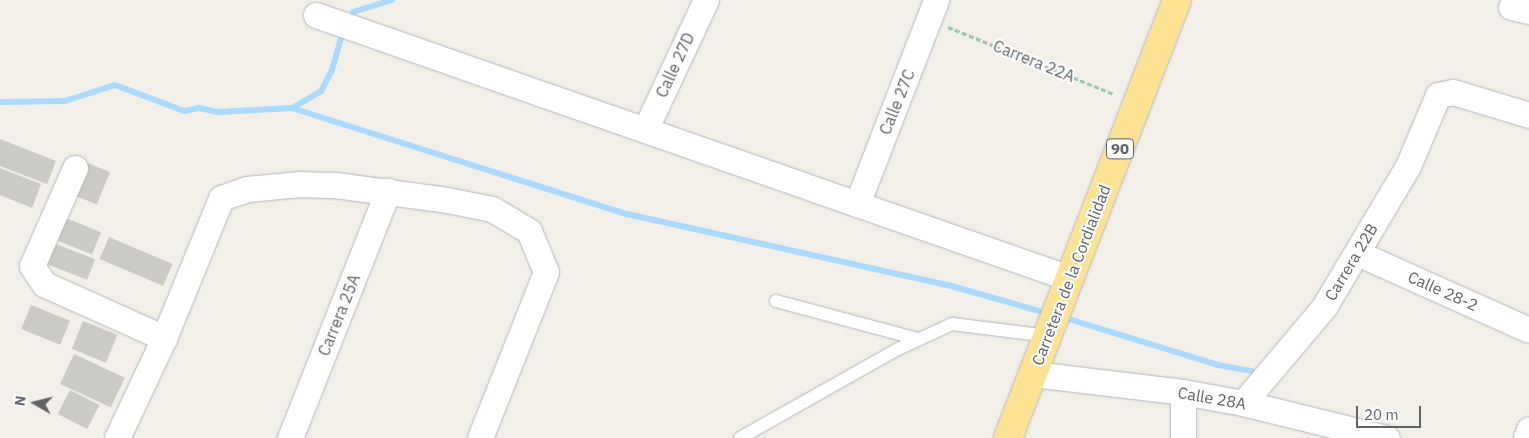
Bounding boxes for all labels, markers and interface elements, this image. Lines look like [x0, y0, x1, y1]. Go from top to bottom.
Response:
street label: Calle 27D [652, 29, 698, 101]
street label: Carrera 22A [990, 36, 1078, 86]
street label: Calle 27C [875, 67, 919, 137]
road number: 90 [1105, 136, 1135, 162]
street label: Carretera de la Cordialidad [1028, 182, 1114, 368]
street label: Carrera 22B [1320, 220, 1382, 304]
street label: Calle 28-2 [1405, 267, 1481, 315]
street label: Carrera 25A [314, 271, 364, 359]
north arrow [10, 378, 60, 428]
street label: Calle 28A [1176, 383, 1248, 413]
text: N [11, 395, 30, 407]
scale bar [1359, 396, 1424, 428]
text: 20 m [1364, 405, 1399, 424]

